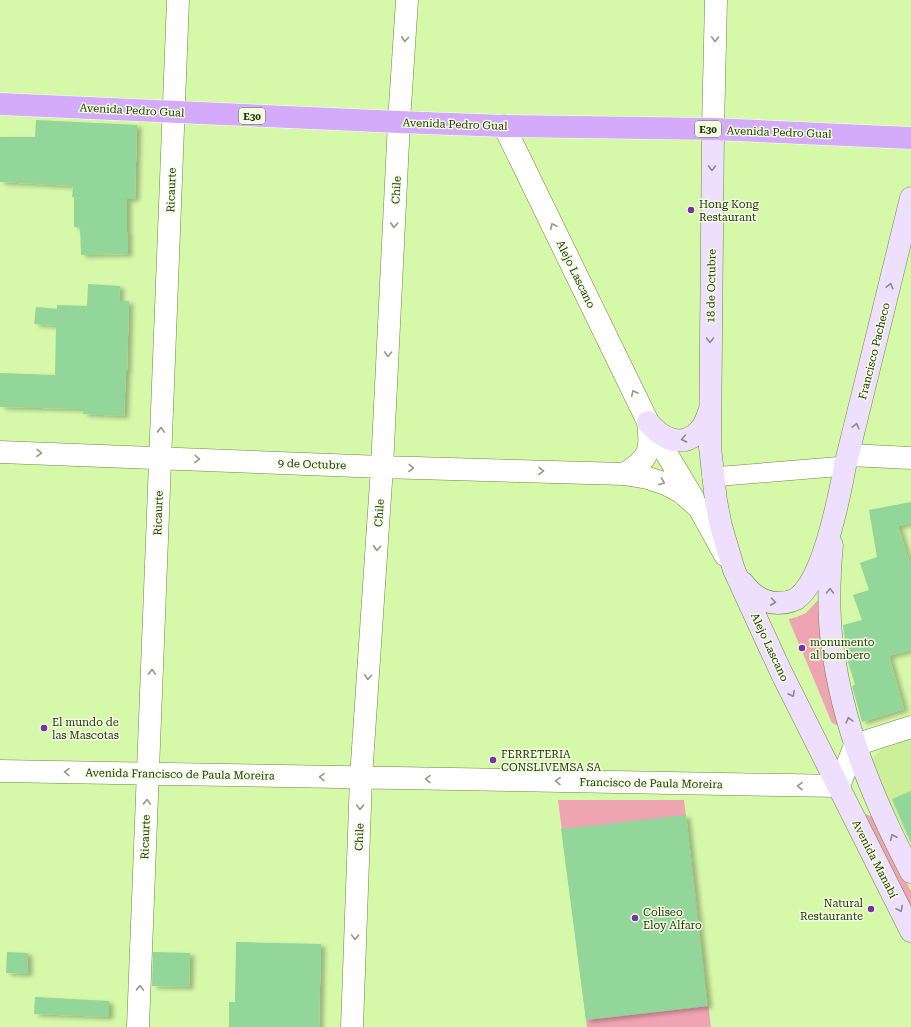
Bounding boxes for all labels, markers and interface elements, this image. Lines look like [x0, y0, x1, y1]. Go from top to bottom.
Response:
one-way arrow [400, 36, 409, 42]
one-way arrow [711, 36, 719, 42]
street label: Avenida Pedro Gual [79, 101, 185, 120]
road number: E30 [239, 108, 265, 124]
street label: Avenida Pedro Gual [402, 116, 508, 133]
road number: E30 [695, 121, 721, 137]
street label: Avenida Pedro Gual [726, 124, 832, 141]
one-way arrow [708, 165, 716, 171]
street label: Ricaurte [164, 167, 179, 213]
street label: Chile [389, 176, 404, 204]
place label: Hong Kong Restaurant [699, 198, 760, 224]
marker: Hong Kong Restaurant [686, 205, 696, 215]
one-way arrow [390, 222, 399, 228]
one-way arrow [550, 223, 558, 230]
street label: Alejo Lascano [553, 238, 598, 311]
street label: 18 de Octubre [704, 249, 719, 323]
one-way arrow [885, 282, 893, 289]
street label: Francisco Pacheco [856, 301, 893, 401]
one-way arrow [706, 337, 714, 343]
one-way arrow [384, 351, 392, 357]
one-way arrow [631, 390, 639, 398]
one-way arrow [851, 422, 859, 429]
one-way arrow [157, 427, 165, 433]
one-way arrow [680, 434, 687, 442]
one-way arrow [36, 449, 42, 457]
one-way arrow [194, 455, 200, 464]
street label: 9 de Octubre [278, 457, 346, 472]
one-way arrow [408, 463, 414, 472]
one-way arrow [538, 467, 544, 476]
one-way arrow [658, 478, 665, 486]
street label: Ricaurte [151, 490, 166, 536]
street label: Chile [372, 499, 387, 527]
one-way arrow [372, 545, 381, 551]
one-way arrow [826, 588, 834, 594]
one-way arrow [770, 598, 776, 607]
street label: Alejo Lascano [748, 611, 791, 684]
place label: monumento al bombero [810, 636, 875, 662]
marker: monumento al bombero [797, 643, 807, 653]
one-way arrow [147, 669, 156, 675]
one-way arrow [363, 674, 372, 680]
one-way arrow [788, 690, 795, 697]
place label: El mundo de las Mascotas [52, 716, 119, 742]
one-way arrow [845, 716, 853, 723]
marker: El mundo de las Mascotas [39, 723, 49, 733]
place label: FERRETERIA CONSLIVEMSA SA [501, 748, 601, 774]
marker: FERRETERIA CONSLIVEMSA SA [488, 755, 498, 765]
street label: Avenida Francisco de Paula Moreira [85, 766, 275, 783]
one-way arrow [64, 768, 70, 776]
one-way arrow [319, 773, 325, 781]
one-way arrow [425, 775, 431, 783]
street label: Francisco de Paula Moreira [579, 776, 723, 791]
one-way arrow [555, 777, 561, 785]
one-way arrow [797, 782, 803, 790]
one-way arrow [142, 799, 151, 805]
one-way arrow [356, 804, 364, 810]
street label: Ricaurte [138, 814, 153, 860]
street label: Avenida Manabí [849, 818, 900, 901]
street label: Chile [353, 823, 366, 851]
one-way arrow [890, 834, 898, 842]
place label: Natural Restaurante [800, 897, 864, 923]
marker: Natural Restaurante [866, 904, 876, 914]
one-way arrow [895, 905, 903, 912]
place label: Coliseo Eloy Alfaro [643, 906, 702, 932]
marker: Coliseo Eloy Alfaro [630, 913, 640, 923]
one-way arrow [351, 934, 360, 940]
one-way arrow [135, 985, 144, 991]

